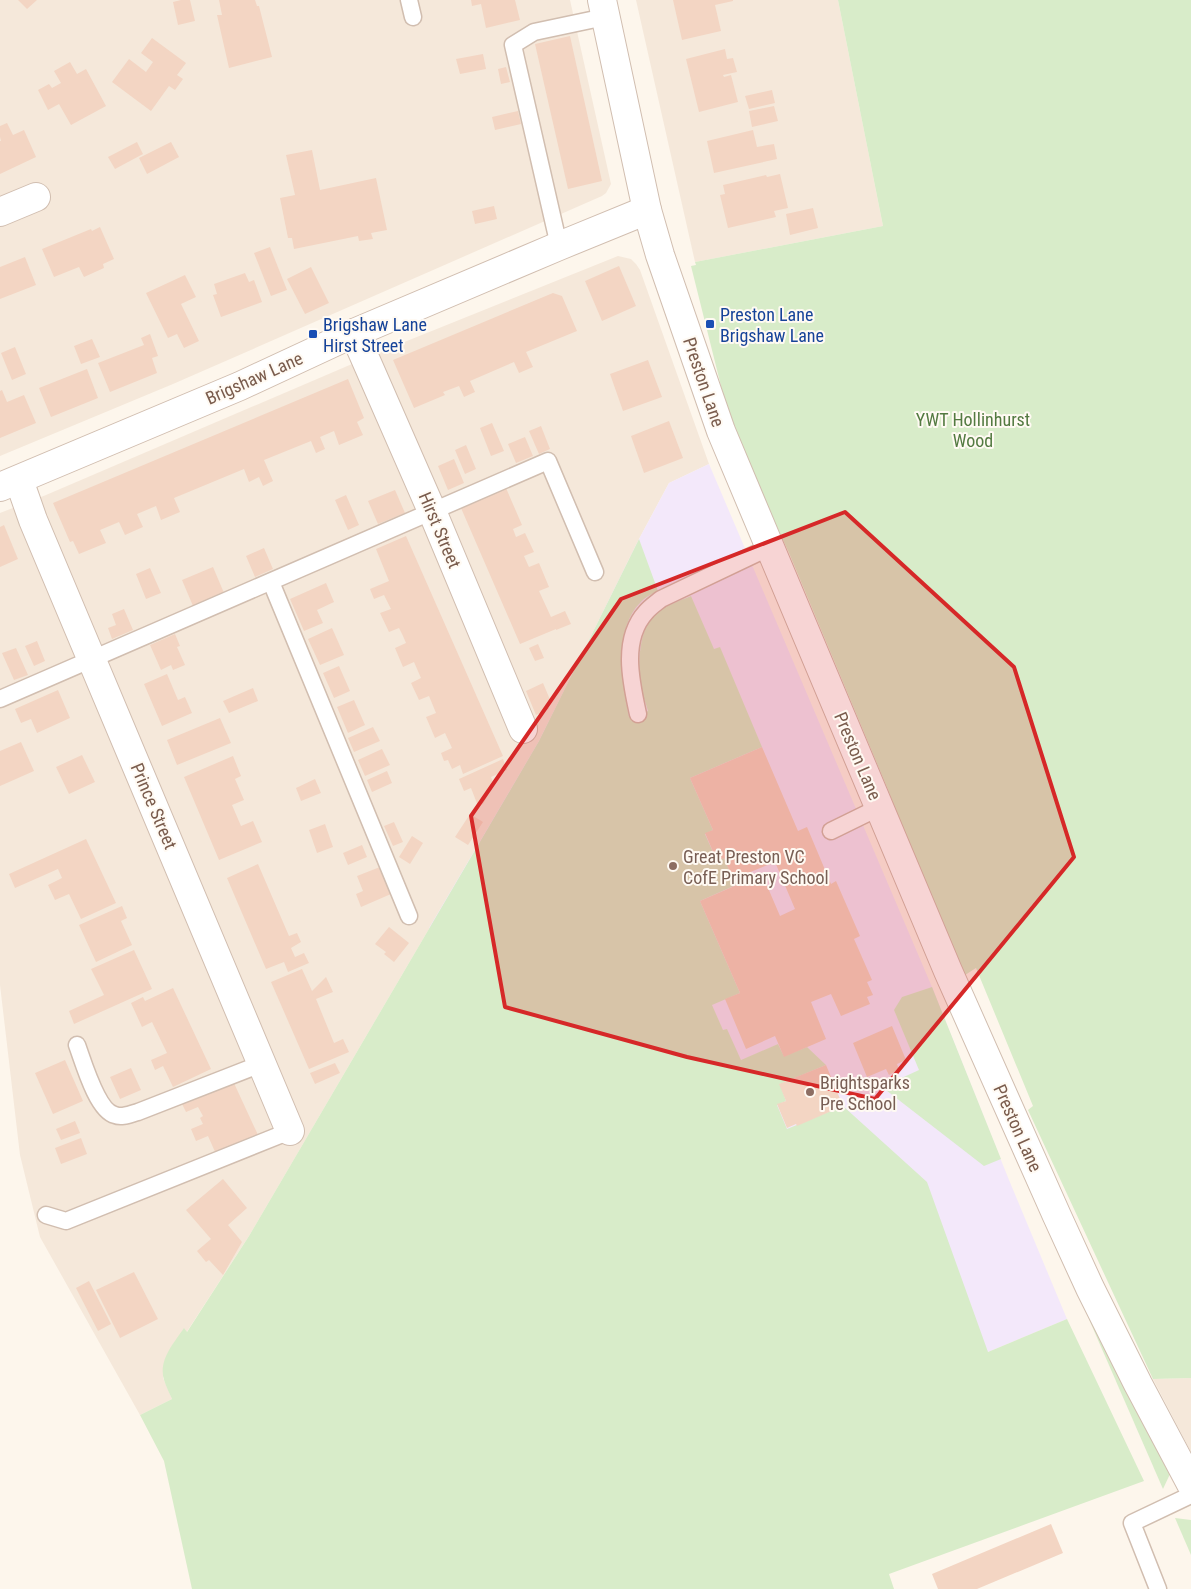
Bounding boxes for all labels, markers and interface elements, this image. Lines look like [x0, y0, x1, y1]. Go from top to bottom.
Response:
place label: Preston Lane Brigshaw Lane [720, 304, 824, 346]
place label: Brigshaw Lane Hirst Street [323, 314, 427, 356]
marker: Preston Lane Brigshaw Lane [704, 318, 716, 330]
marker: Brigshaw Lane Hirst Street [307, 328, 319, 340]
street label: Preston Lane [679, 334, 729, 430]
street label: Brigshaw Lane [202, 347, 306, 409]
park label: YWT Hollinhurst Wood [916, 409, 1030, 451]
street label: Hirst Street [415, 489, 465, 571]
street label: Preston Lane [830, 709, 886, 803]
street label: Prince Street [126, 760, 182, 852]
place label: Great Preston VC CofE Primary School [683, 846, 829, 888]
marker: Great Preston VC CofE Primary School [667, 860, 679, 872]
place label: Brightsparks Pre School [820, 1072, 910, 1114]
street label: Preston Lane [989, 1081, 1047, 1175]
marker: Brightsparks Pre School [804, 1086, 816, 1098]

